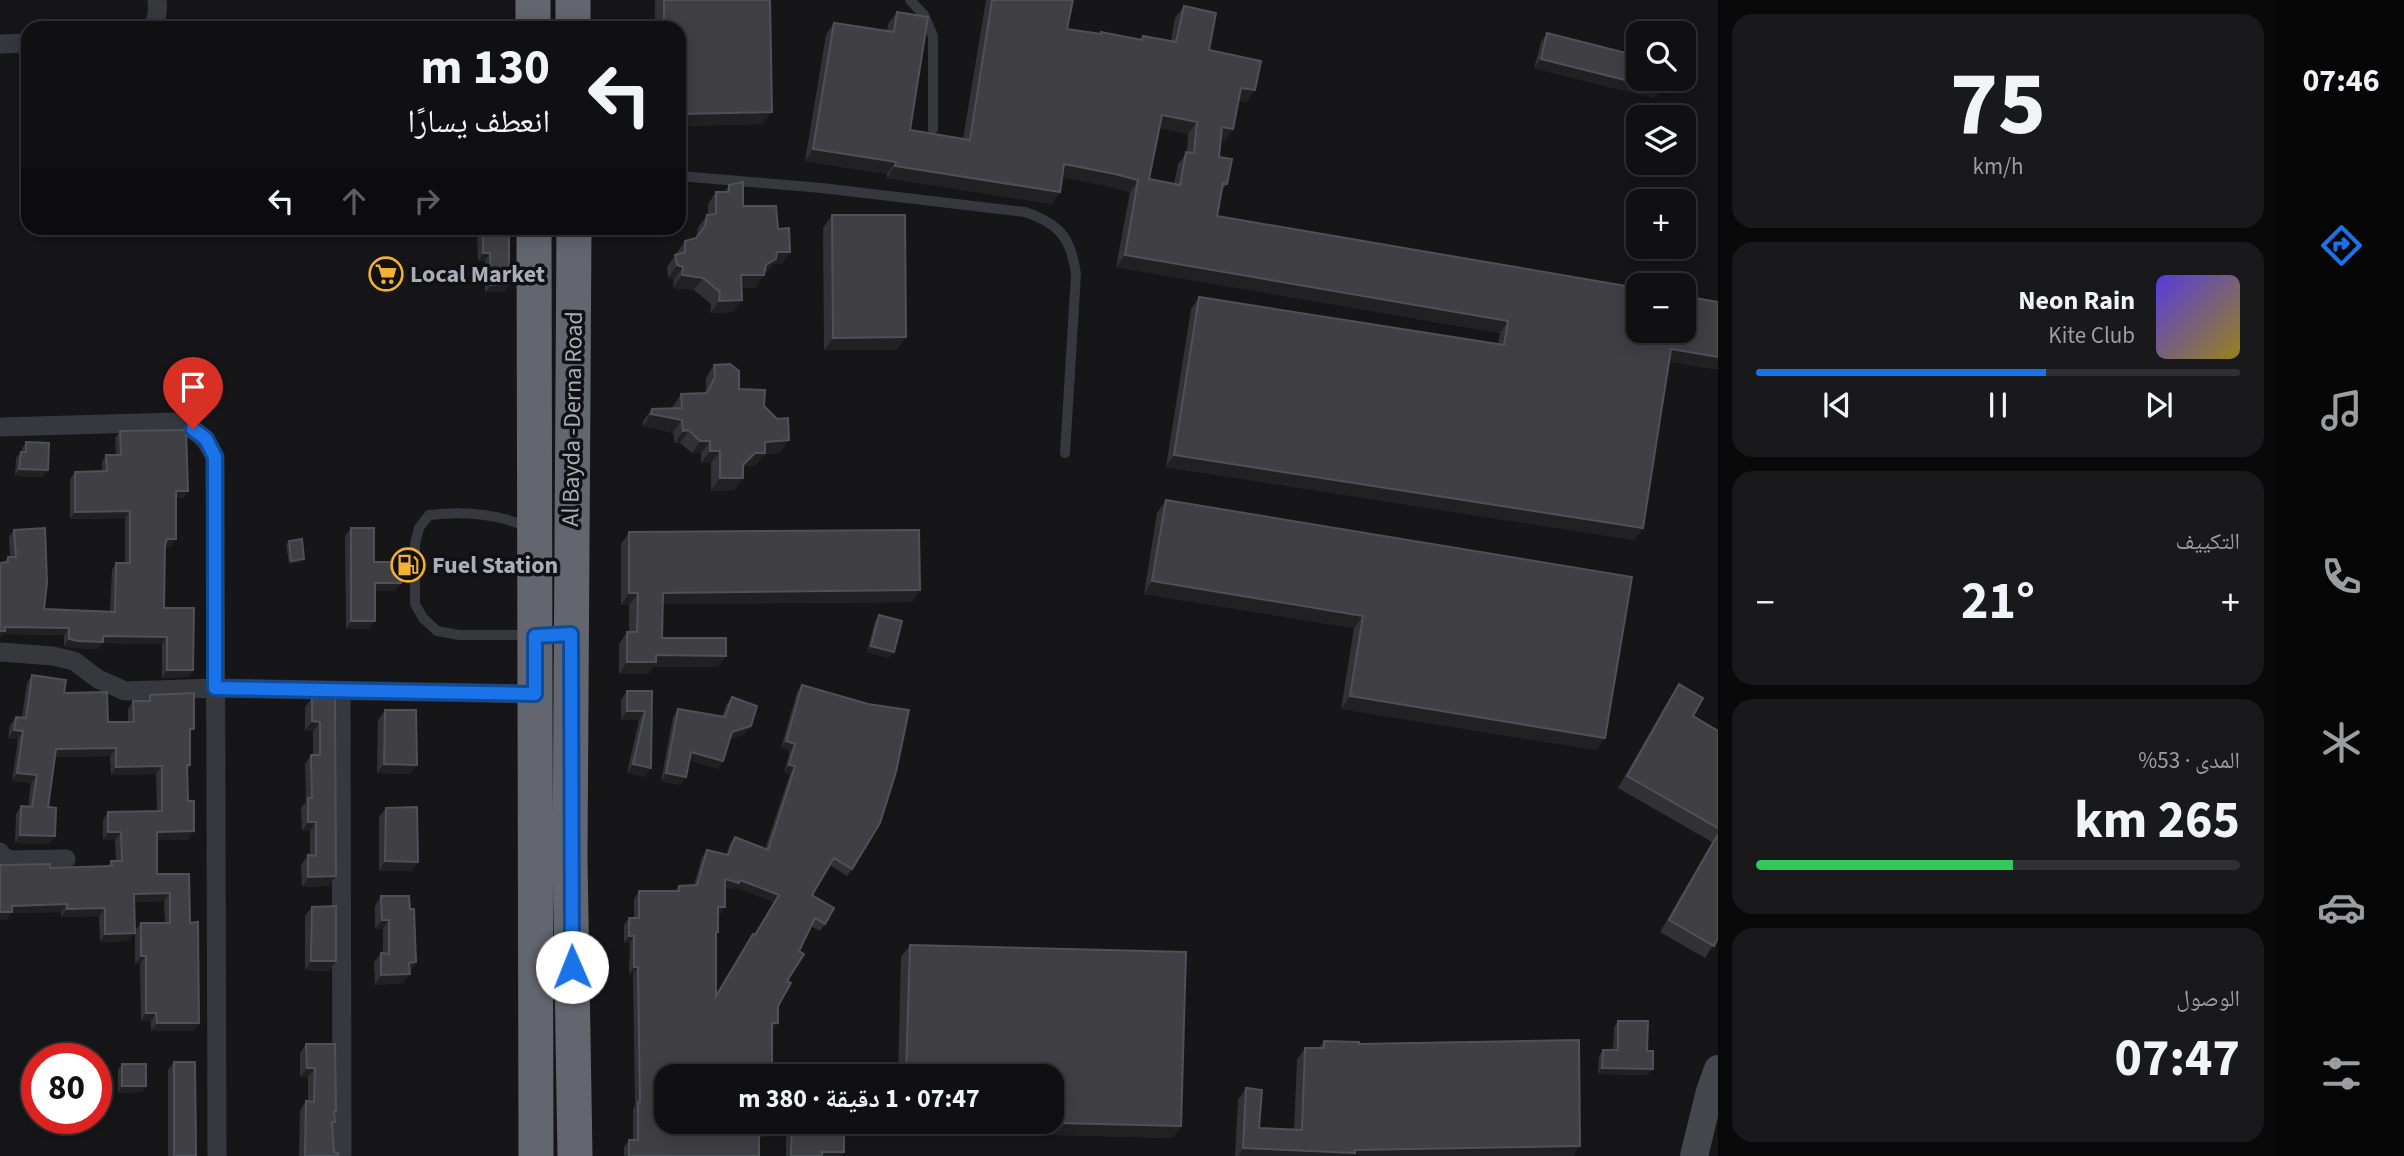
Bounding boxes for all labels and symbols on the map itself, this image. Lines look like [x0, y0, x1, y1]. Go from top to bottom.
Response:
supermarket icon: Local Market [367, 255, 405, 293]
place label: Local Market [410, 257, 545, 292]
street label: Al Bayda -Derna Road [553, 311, 592, 527]
pin [163, 357, 223, 429]
fuel station icon: Fuel Station [389, 546, 427, 584]
place label: Fuel Station [432, 548, 558, 583]
position arrow [535, 930, 609, 1004]
speed limit sign: 80 [21, 1043, 112, 1134]

